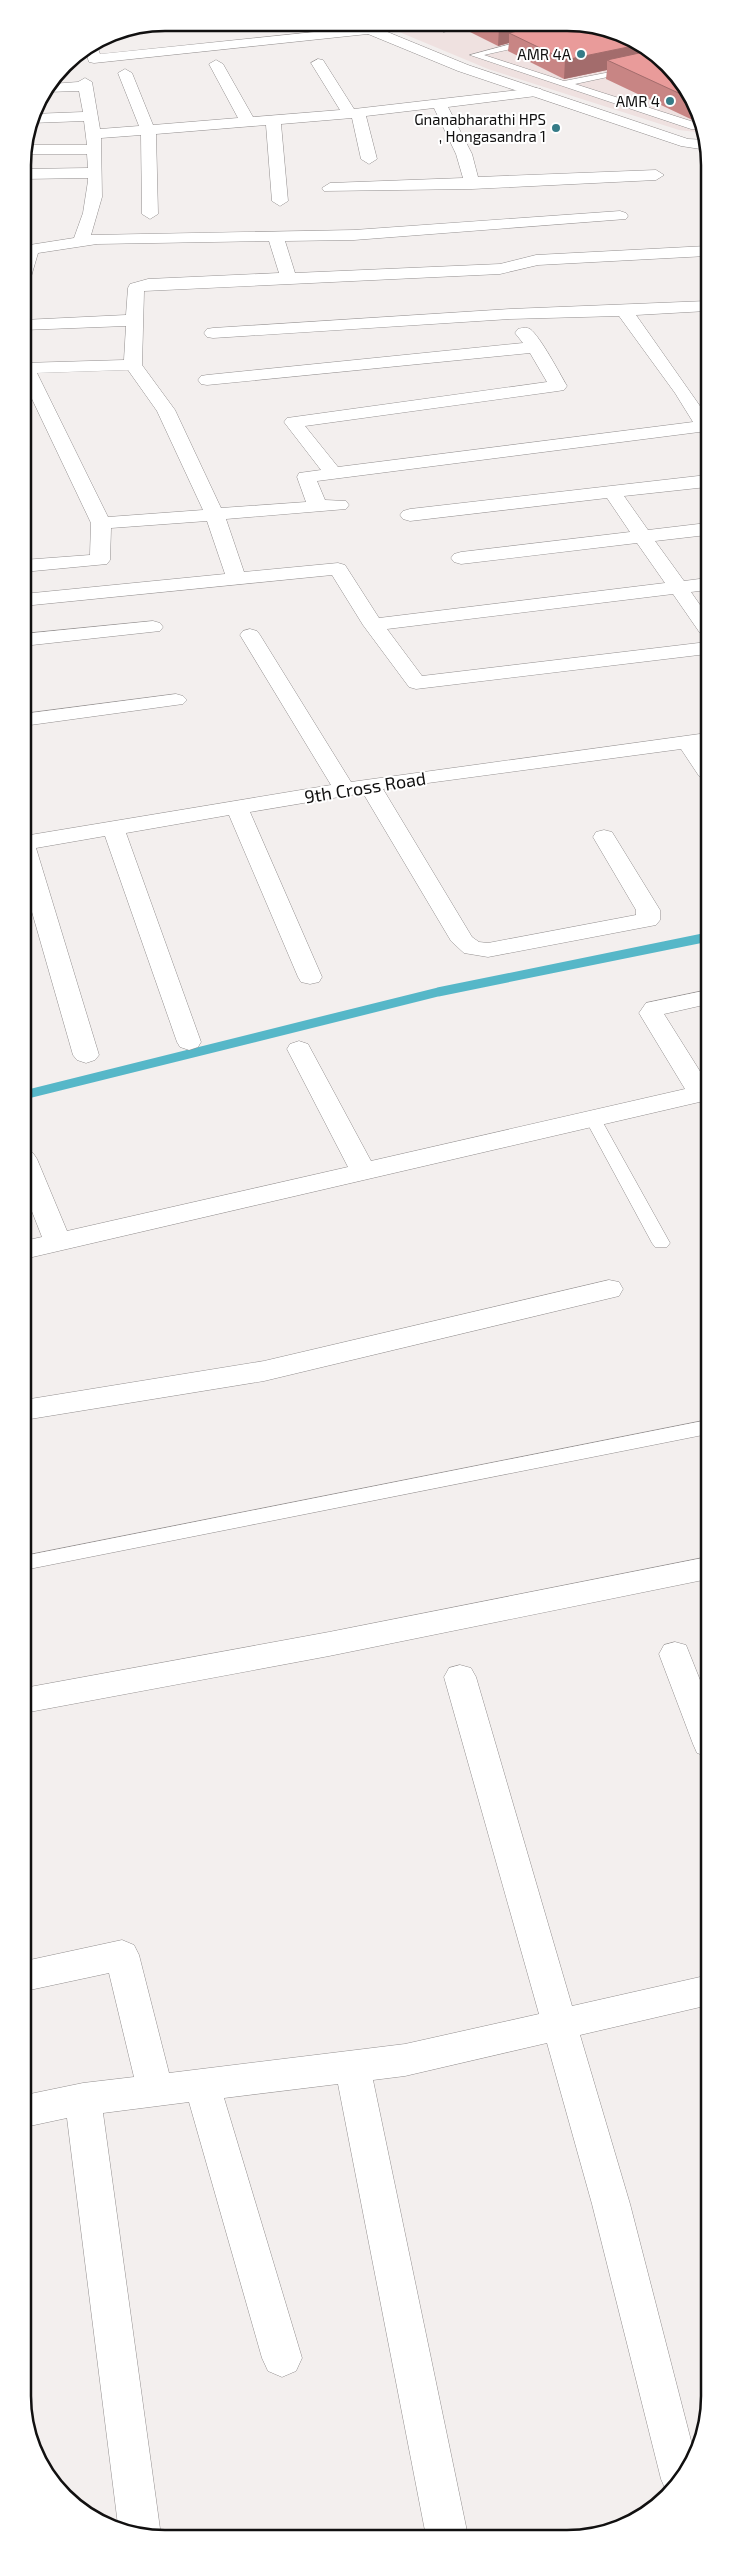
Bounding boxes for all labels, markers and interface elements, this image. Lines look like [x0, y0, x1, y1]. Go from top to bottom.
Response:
place label: AMR 4A [517, 45, 572, 63]
marker: AMR 4A [575, 48, 587, 60]
place label: AMR 4 [616, 92, 660, 110]
marker: AMR 4 [664, 95, 676, 107]
place label: Gnanabharathi HPS , Hongasandra 1 [414, 110, 546, 145]
marker: Gnanabharathi HPS , Hongasandra 1 [550, 122, 562, 134]
street label: 9th Cross Road [303, 767, 427, 807]

